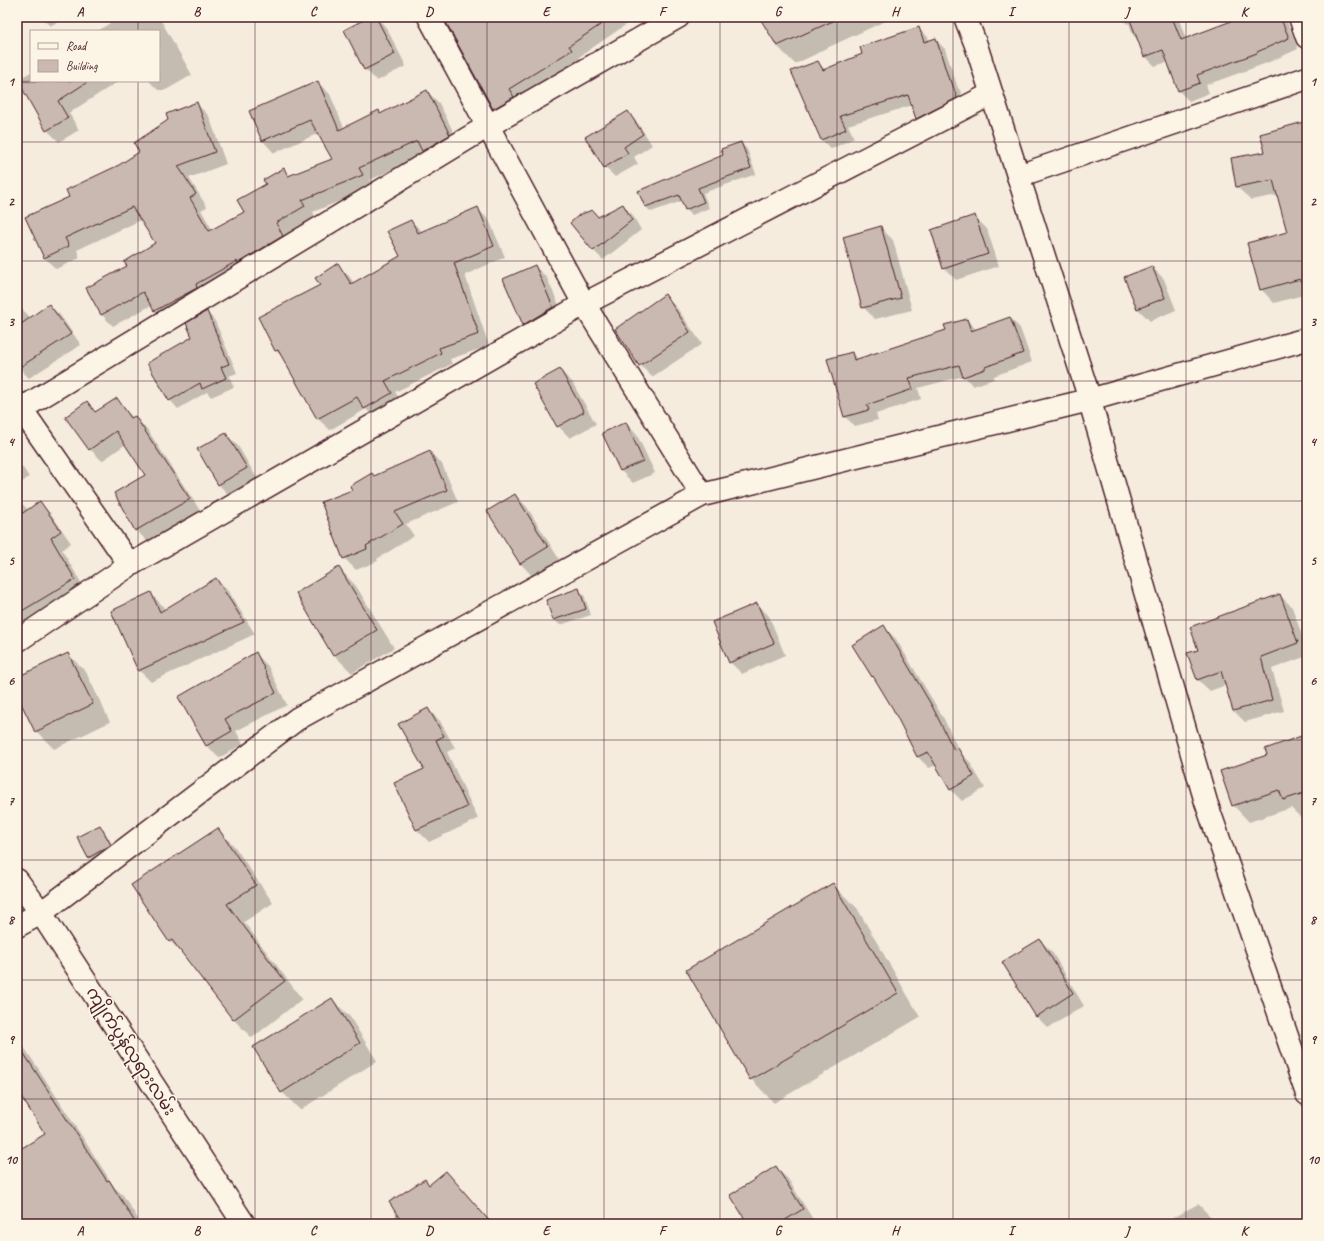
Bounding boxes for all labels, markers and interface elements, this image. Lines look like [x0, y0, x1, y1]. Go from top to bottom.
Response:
text: A [77, 4, 85, 20]
text: B [194, 4, 202, 20]
text: C [310, 4, 318, 20]
text: D [425, 4, 434, 20]
text: E [543, 4, 552, 20]
text: F [659, 4, 668, 20]
text: G [775, 4, 783, 20]
text: H [891, 4, 901, 20]
text: I [1008, 4, 1017, 20]
text: J [1124, 4, 1131, 20]
text: K [1241, 4, 1251, 20]
legend [30, 30, 160, 82]
text: Road [66, 38, 88, 54]
text: Building [66, 58, 98, 74]
text: 1 [8, 74, 16, 90]
text: 1 [1310, 74, 1318, 90]
text: 2 [8, 194, 15, 210]
text: 2 [1310, 194, 1317, 210]
text: 3 [8, 314, 15, 330]
text: 3 [1310, 314, 1317, 330]
text: 4 [8, 434, 16, 450]
text: 4 [1310, 434, 1318, 450]
text: 5 [8, 553, 15, 569]
text: 5 [1310, 553, 1317, 569]
text: 6 [8, 673, 15, 689]
text: 6 [1310, 673, 1317, 689]
text: 7 [8, 793, 15, 809]
text: 7 [1310, 793, 1317, 809]
text: 8 [8, 912, 16, 928]
text: 8 [1310, 912, 1318, 928]
street label: ကျိုက်ပွန်လုရားလမ်း [78, 982, 181, 1121]
text: 9 [8, 1032, 15, 1048]
text: 9 [1310, 1032, 1317, 1048]
text: 10 [5, 1152, 18, 1168]
text: 10 [1307, 1152, 1320, 1168]
text: A [77, 1223, 85, 1239]
text: B [194, 1223, 202, 1239]
text: C [310, 1223, 318, 1239]
text: D [425, 1223, 434, 1239]
text: E [543, 1223, 552, 1239]
text: F [659, 1223, 668, 1239]
text: G [775, 1223, 783, 1239]
text: H [891, 1223, 901, 1239]
text: I [1008, 1223, 1017, 1239]
text: J [1124, 1223, 1131, 1239]
text: K [1241, 1223, 1251, 1239]

